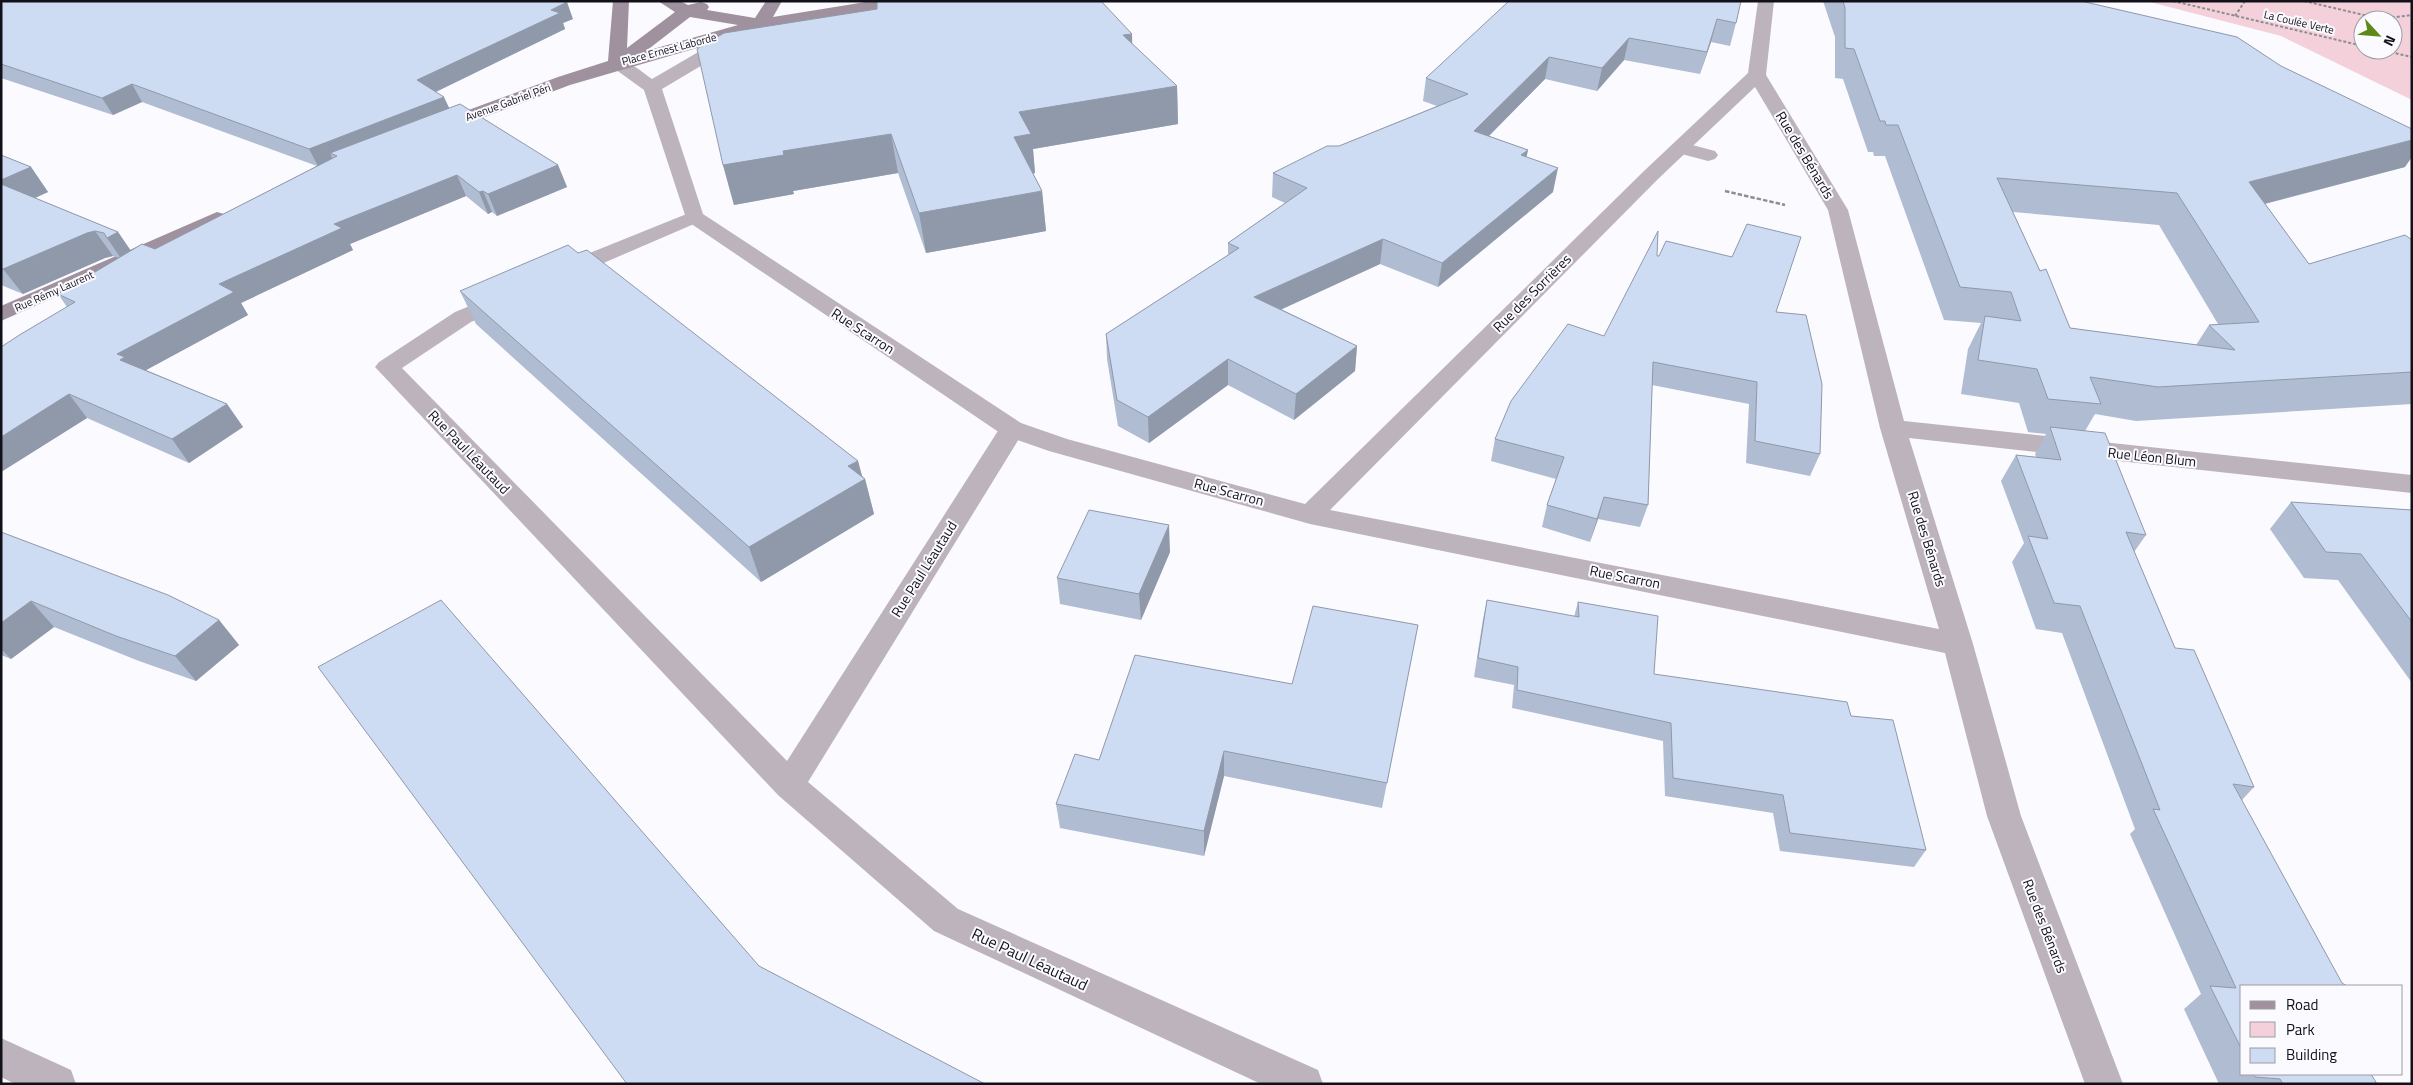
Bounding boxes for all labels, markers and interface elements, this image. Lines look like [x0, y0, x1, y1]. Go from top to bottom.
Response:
street label: La Coulée Verte [2262, 6, 2336, 38]
north arrow [2353, 10, 2403, 60]
street label: Place Ernest Laborde [620, 29, 719, 69]
text: N [2379, 32, 2402, 50]
street label: Avenue Gabriel Péri [463, 79, 553, 125]
street label: Rue des Bénards [1771, 107, 1840, 203]
street label: Rue des Sorrières [1488, 249, 1576, 337]
street label: Rue Rémy Laurent [12, 266, 96, 316]
street label: Rue Scarron [828, 302, 899, 359]
street label: Rue Paul Léautaud [424, 405, 515, 499]
street label: Rue Léon Blum [2107, 441, 2197, 472]
street label: Rue Scarron [1192, 472, 1266, 511]
street label: Rue des Bénards [1903, 488, 1952, 589]
street label: Rue Paul Léautaud [886, 516, 962, 621]
street label: Rue Scarron [1588, 559, 1662, 594]
street label: Rue des Bénards [2018, 876, 2073, 976]
street label: Rue Paul Léautaud [968, 922, 1092, 996]
legend [2240, 985, 2403, 1075]
text: Road [2286, 993, 2318, 1016]
text: Park [2286, 1018, 2315, 1041]
text: Building [2286, 1043, 2337, 1066]

